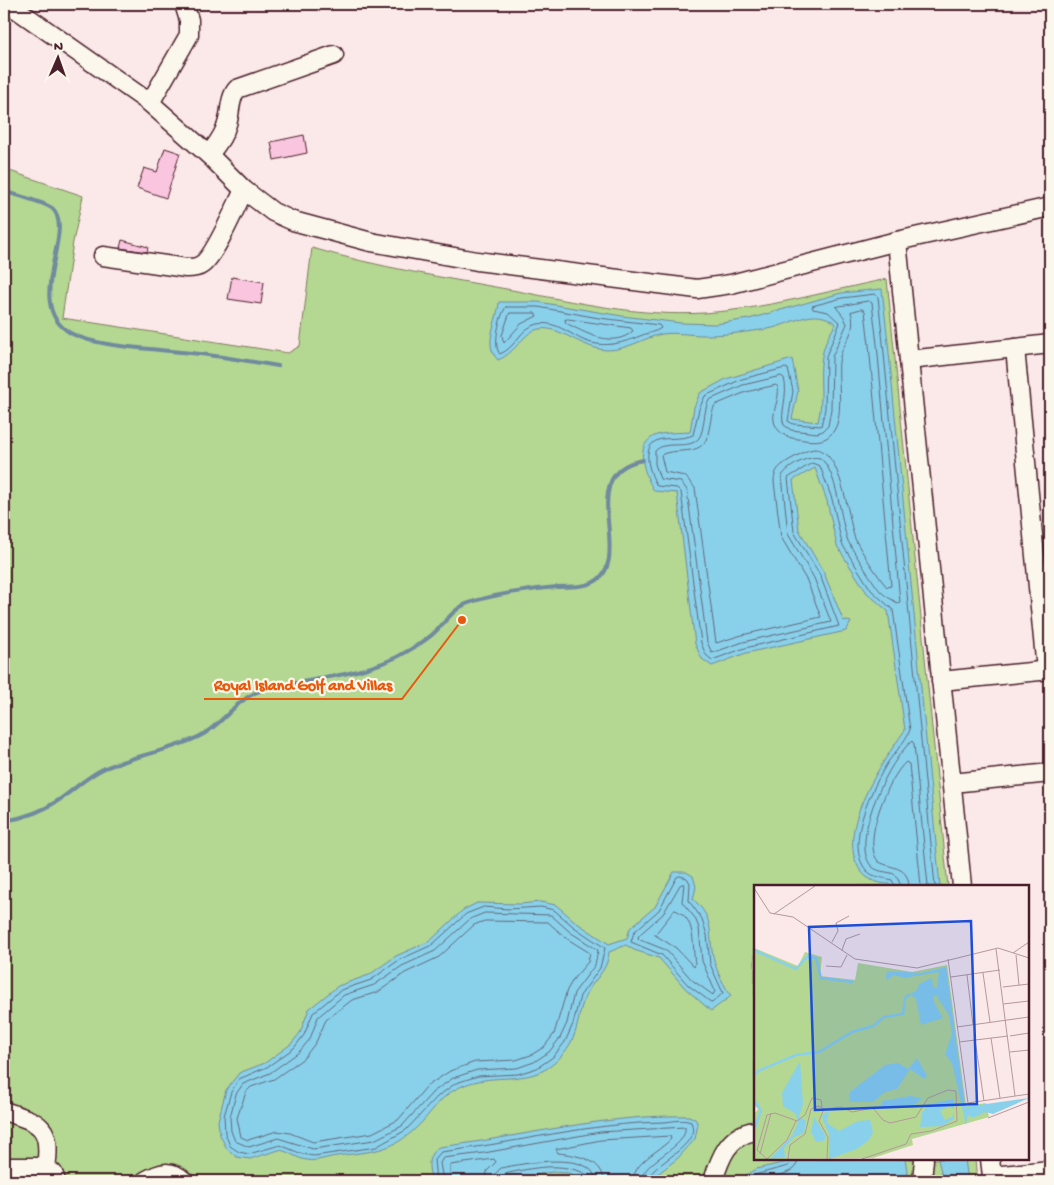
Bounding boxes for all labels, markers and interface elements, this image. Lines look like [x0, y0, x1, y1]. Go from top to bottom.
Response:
north arrow [32, 32, 82, 82]
text: N [54, 39, 63, 56]
callout: Royal Island Golf and Villas [204, 668, 402, 699]
text: Royal Island Golf and Villas [213, 677, 393, 697]
inset map [754, 885, 1029, 1160]

